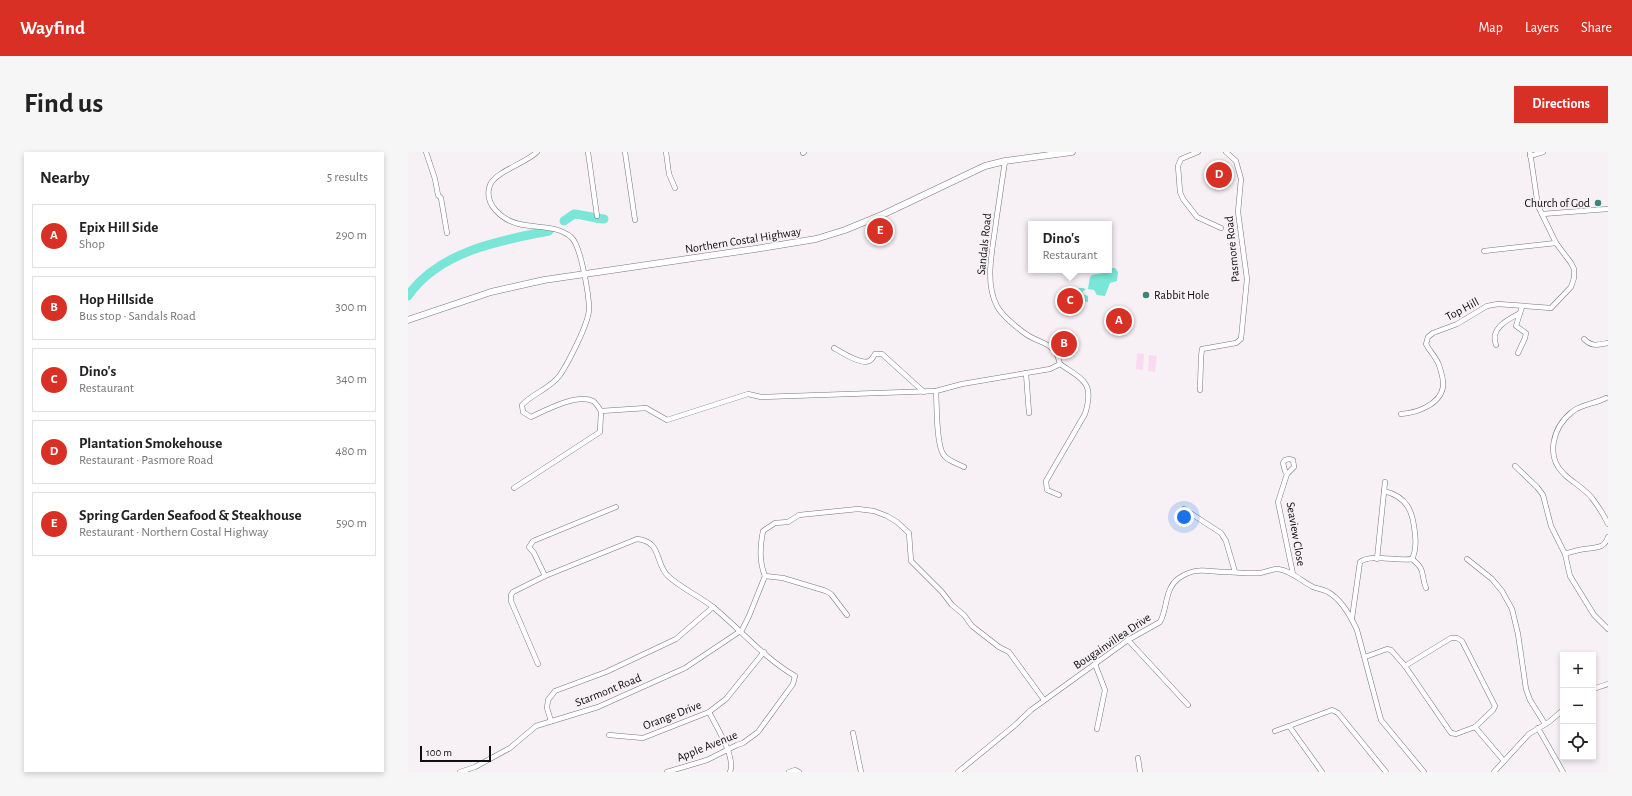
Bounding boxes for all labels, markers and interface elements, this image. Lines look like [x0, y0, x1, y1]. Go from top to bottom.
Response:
text: Wayfind [20, 19, 85, 38]
text: Map [1478, 21, 1503, 35]
text: Layers [1525, 21, 1559, 35]
text: Share [1581, 21, 1612, 35]
button: Directions [1514, 86, 1608, 123]
text: Find us [24, 90, 103, 118]
pin: D [1206, 160, 1232, 190]
text: Nearby [40, 169, 90, 186]
text: 5 results [327, 171, 368, 184]
place label: Church of God [1524, 197, 1590, 209]
marker: Church of God [1593, 198, 1603, 208]
street label: Sandals Road [975, 213, 993, 275]
street label: Pasmore Road [1223, 215, 1241, 283]
pin: E [867, 216, 893, 246]
text: Epix Hill Side [79, 220, 158, 235]
popup [1028, 221, 1112, 273]
street label: Northern Costal Highway [684, 225, 802, 256]
text: A [50, 229, 58, 242]
text: 290 m [336, 229, 367, 242]
text: Dino's [1042, 231, 1080, 246]
text: Shop [79, 238, 105, 251]
text: Restaurant [1042, 249, 1098, 262]
pin: C [1057, 286, 1083, 316]
place label: Rabbit Hole [1154, 289, 1209, 301]
marker: Rabbit Hole [1141, 290, 1151, 300]
text: Hop Hillside [79, 292, 153, 307]
street label: Top Hill [1443, 295, 1481, 323]
text: B [50, 301, 58, 314]
text: 300 m [335, 301, 367, 314]
pin: A [1106, 306, 1132, 336]
text: Bus stop · Sandals Road [79, 310, 196, 323]
pin: B [1051, 329, 1077, 359]
text: Dino's [79, 364, 116, 379]
text: C [51, 373, 57, 386]
text: 340 m [336, 373, 367, 386]
text: Restaurant [79, 382, 134, 395]
text: Plantation Smokehouse [79, 436, 222, 451]
text: D [50, 445, 58, 458]
text: 480 m [335, 445, 367, 458]
text: Restaurant · Pasmore Road [79, 454, 213, 467]
street label: Seaview Close [1284, 501, 1308, 567]
your location [1174, 507, 1194, 527]
text: Spring Garden Seafood & Steakhouse [79, 508, 302, 523]
text: E [51, 517, 57, 530]
text: 590 m [336, 517, 367, 530]
text: Restaurant · Northern Costal Highway [79, 526, 268, 539]
street label: Bougainvillea Drive [1071, 611, 1153, 671]
map controls [1560, 652, 1596, 760]
button: + [1560, 652, 1596, 688]
street label: Starmont Road [573, 671, 643, 709]
button: − [1560, 688, 1596, 724]
street label: Orange Drive [641, 698, 703, 732]
button: locate [1560, 724, 1596, 760]
street label: Apple Avenue [675, 728, 739, 764]
scale bar [420, 744, 491, 763]
text: 100 m [426, 747, 452, 758]

